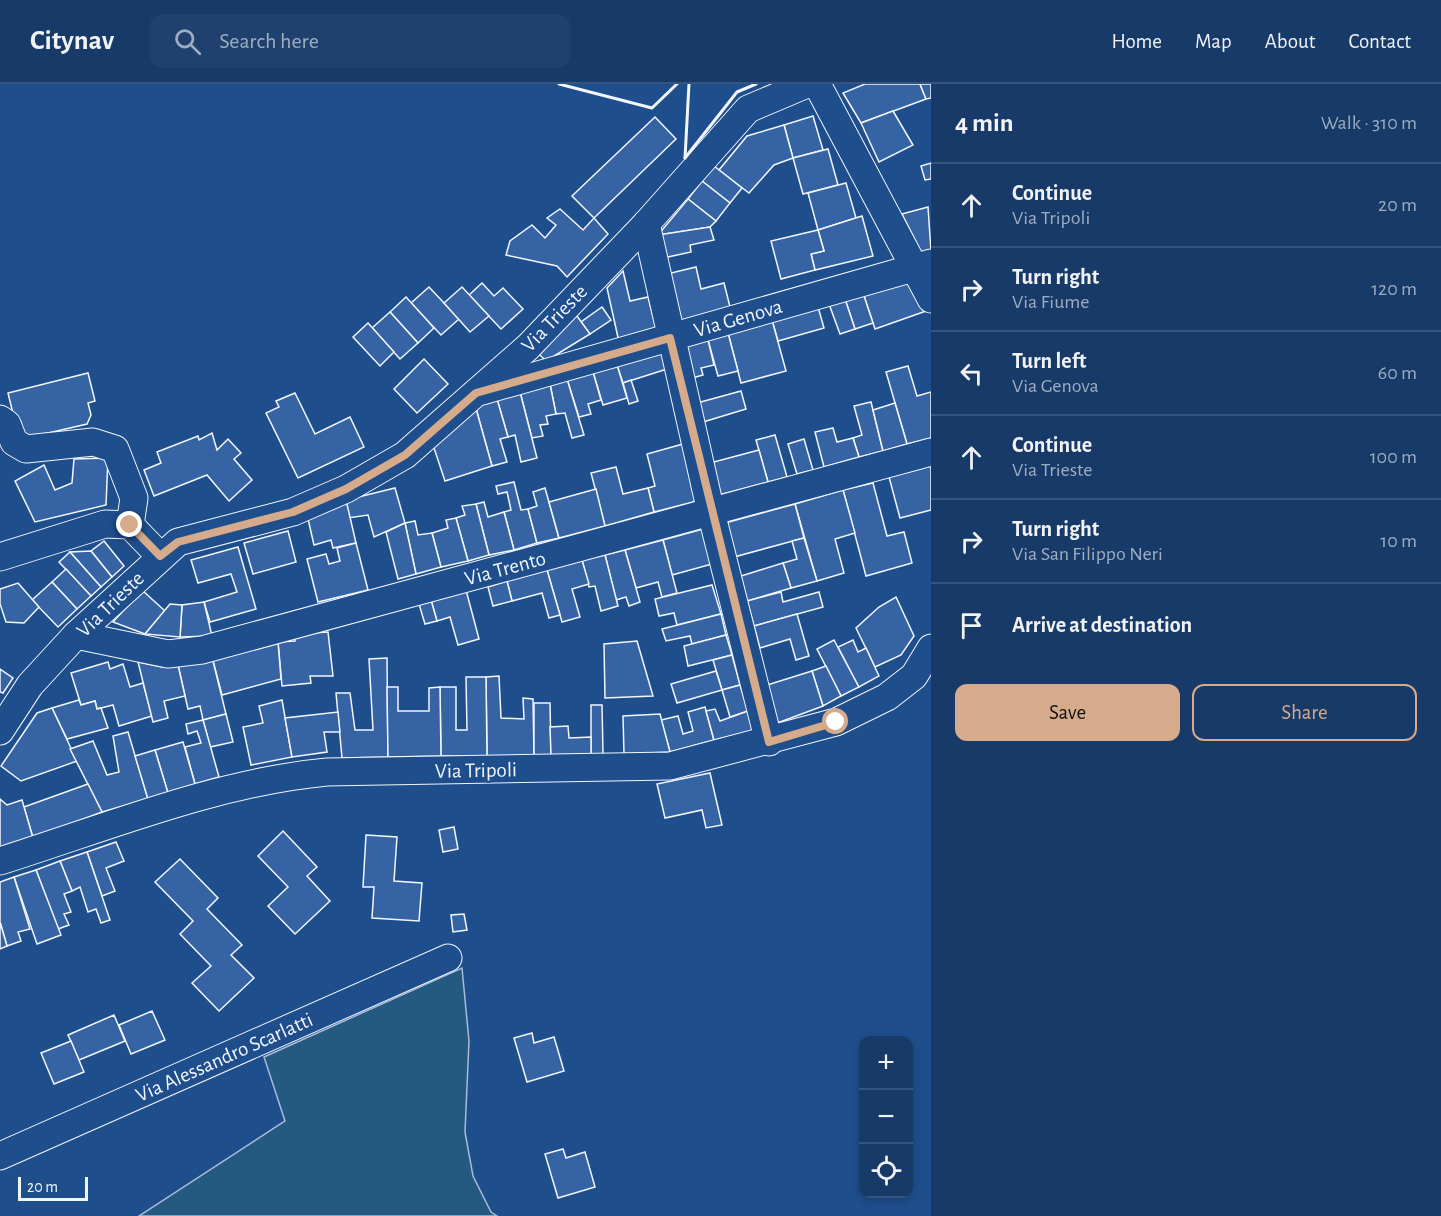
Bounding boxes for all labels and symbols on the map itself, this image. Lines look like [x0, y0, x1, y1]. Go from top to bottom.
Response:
street label: Via Trieste [517, 281, 591, 356]
street label: Via Genova [691, 296, 785, 341]
route end [116, 511, 142, 537]
street label: Via Trento [462, 548, 548, 589]
street label: Via Trieste [73, 567, 148, 641]
route start [822, 708, 848, 734]
street label: Via Tripoli [435, 759, 517, 782]
street label: Via Alessandro Scarlatti [132, 1009, 316, 1106]
scale bar [18, 1174, 88, 1202]

